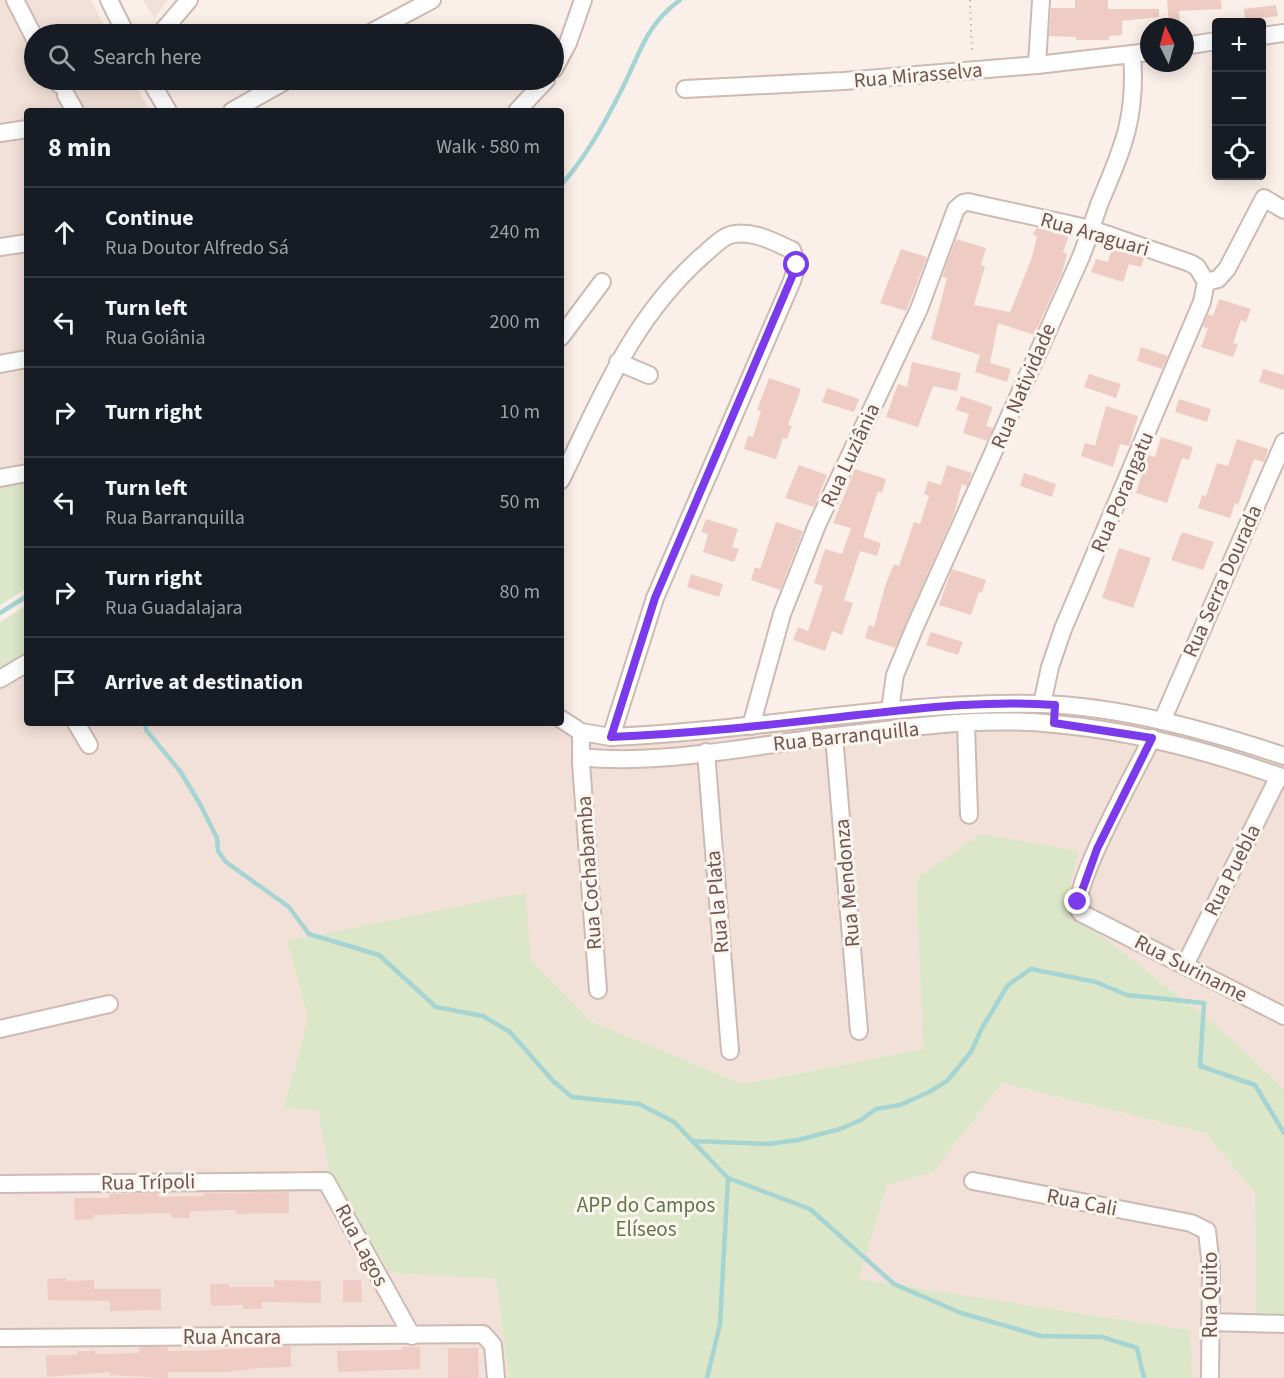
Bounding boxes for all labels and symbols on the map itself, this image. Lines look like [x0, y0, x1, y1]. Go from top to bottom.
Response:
north arrow [1140, 18, 1194, 72]
street label: Rua Mirasselva [852, 54, 984, 96]
street label: Rua Araguari [1037, 204, 1153, 264]
route start [783, 251, 809, 277]
street label: Rua Natividade [983, 319, 1063, 453]
street label: Rua Luziânia [813, 398, 887, 512]
street label: Rua Porangatu [1083, 427, 1161, 557]
street label: Rua Serra Dourada [1175, 500, 1269, 662]
street label: Rua Barranquilla [771, 713, 921, 759]
street label: Rua Cochabamba [569, 795, 609, 951]
street label: Rua Mendonza [826, 817, 868, 949]
street label: Rua Puebla [1196, 819, 1268, 921]
street label: Rua la Plata [698, 849, 736, 955]
route end [1064, 888, 1090, 914]
street label: Rua Suriname [1129, 927, 1253, 1009]
street label: Rua Trípoli [101, 1166, 195, 1198]
street label: Rua Cali [1044, 1180, 1120, 1224]
park label: APP do Campos Elíseos [577, 1190, 715, 1244]
street label: Rua Lagos [328, 1198, 396, 1292]
street label: Rua Quito [1195, 1252, 1225, 1338]
street label: Rua Ancara [183, 1322, 281, 1352]

